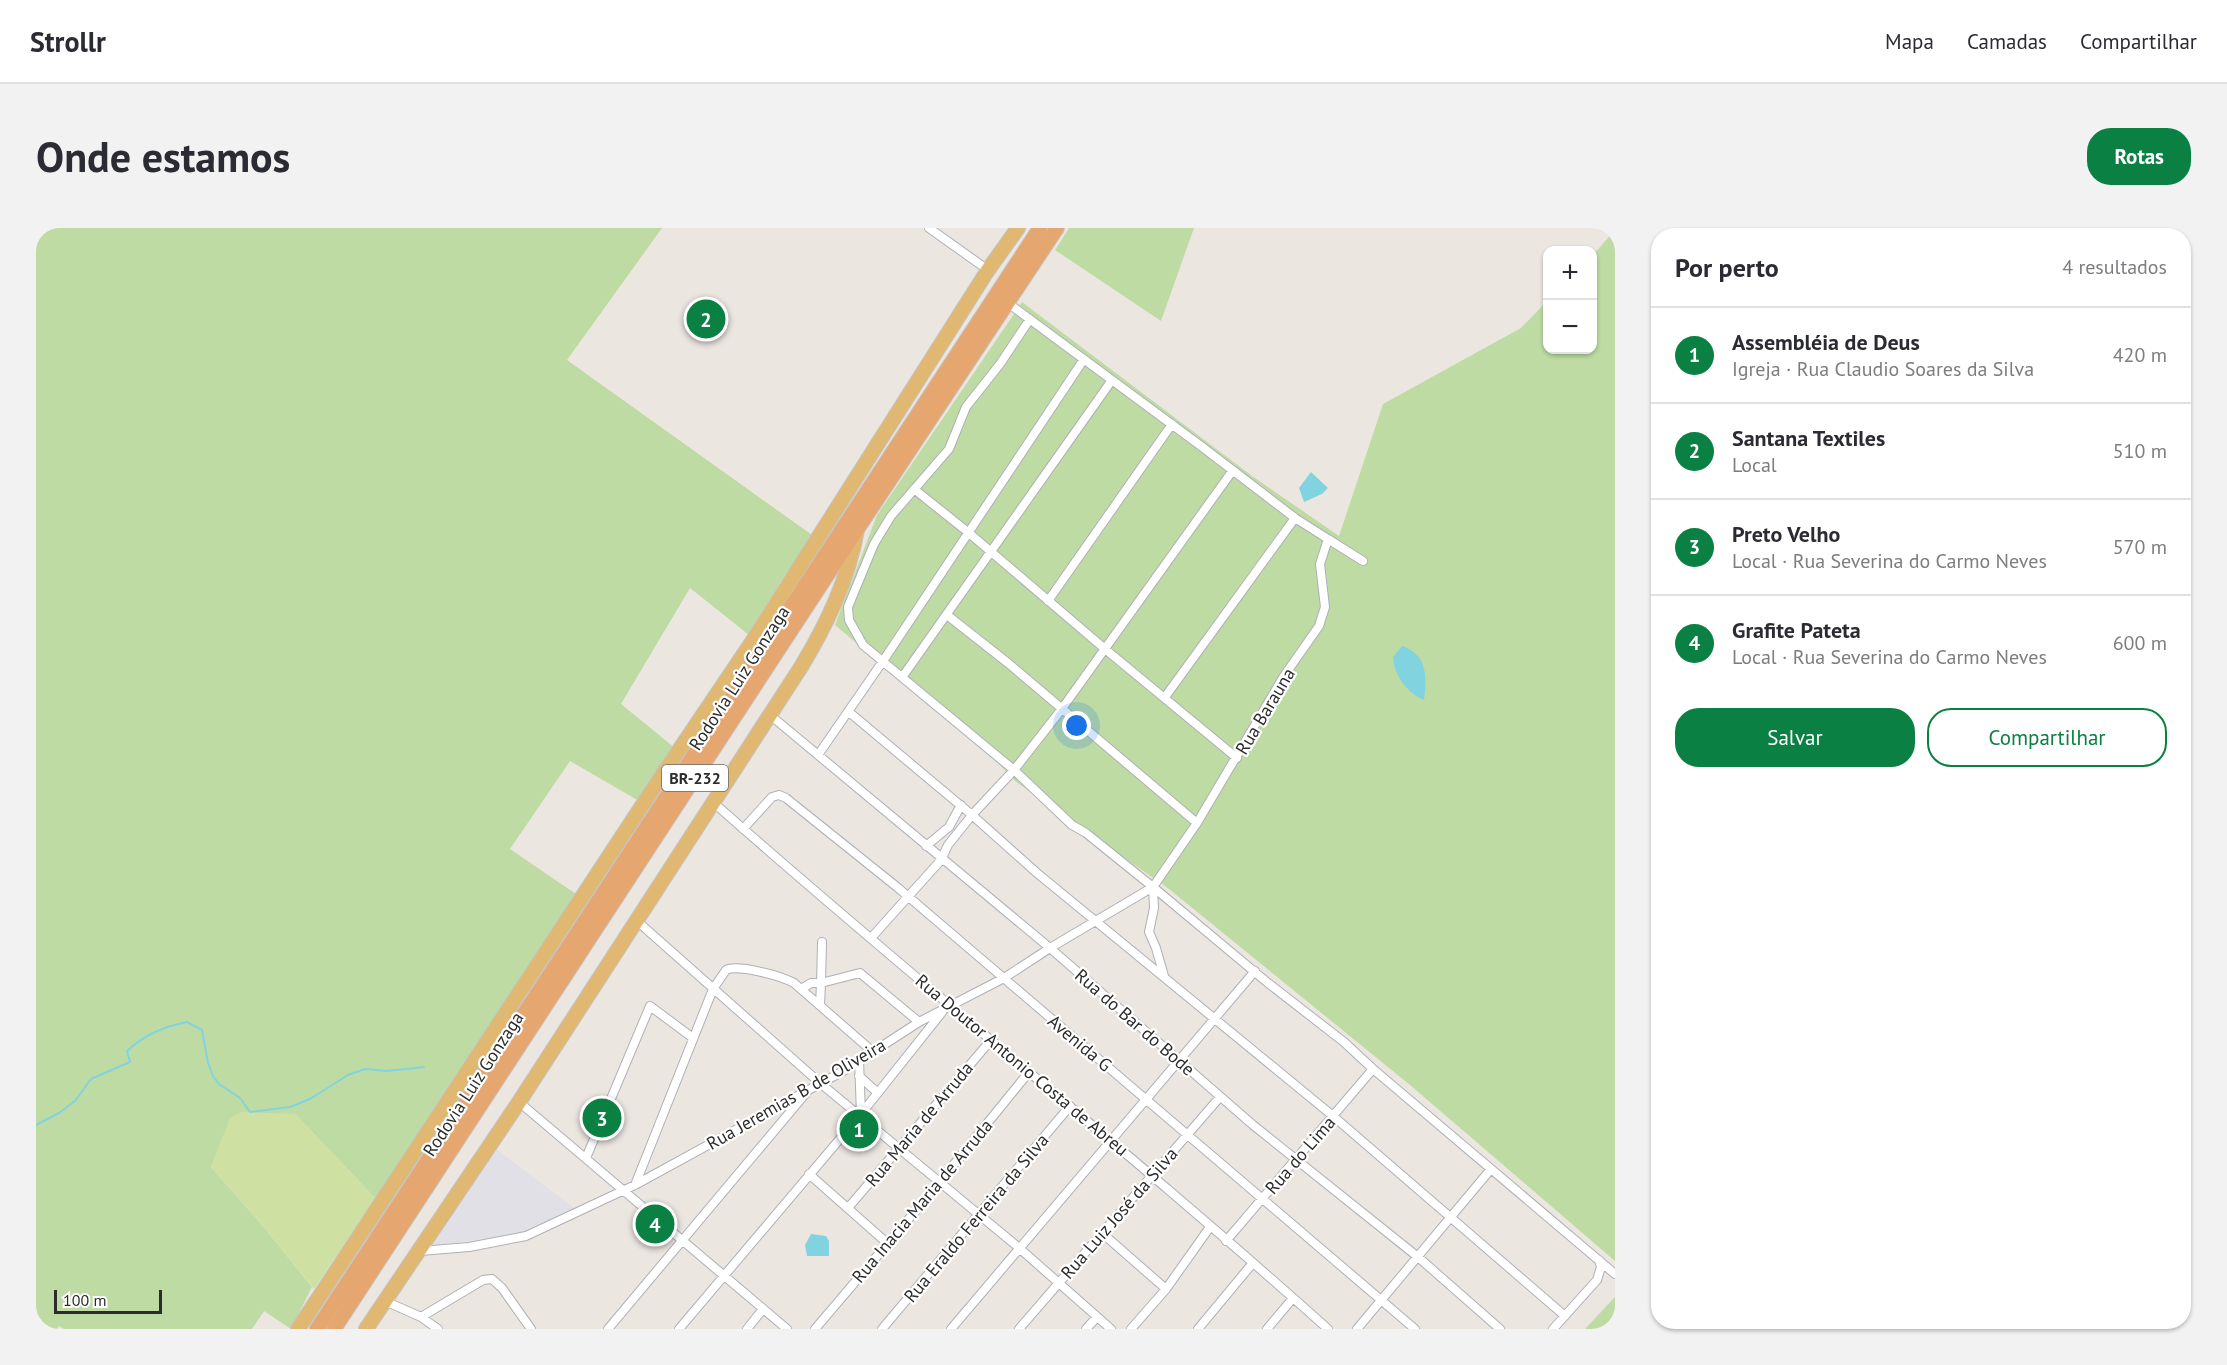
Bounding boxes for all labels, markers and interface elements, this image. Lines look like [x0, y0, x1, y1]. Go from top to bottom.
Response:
text: Strollr [30, 23, 106, 60]
text: Mapa [1885, 28, 1934, 55]
text: Camadas [1967, 28, 2047, 55]
text: Compartilhar [2080, 28, 2197, 55]
button: Rotas [2087, 128, 2191, 185]
text: Onde estamos [36, 129, 290, 184]
map controls [1543, 246, 1597, 354]
button: + [1543, 246, 1597, 300]
text: Por perto [1675, 251, 1779, 284]
text: 4 resultados [2062, 254, 2167, 280]
pin: 2 [686, 296, 726, 341]
button: − [1543, 300, 1597, 354]
text: Assembléia de Deus [1732, 328, 1920, 356]
text: 1 [1689, 342, 1700, 368]
text: 420 m [2113, 342, 2167, 368]
text: Igreja · Rua Claudio Soares da Silva [1732, 356, 2034, 382]
text: Santana Textiles [1732, 424, 1885, 452]
text: 2 [1689, 438, 1700, 464]
text: 510 m [2113, 438, 2167, 464]
text: Local [1732, 452, 1777, 478]
text: Preto Velho [1732, 520, 1840, 548]
text: 3 [1689, 534, 1700, 560]
text: 570 m [2113, 534, 2167, 560]
text: Local · Rua Severina do Carmo Neves [1732, 548, 2047, 574]
street label: Rodovia Luiz Gonzaga [684, 601, 794, 755]
text: Grafite Pateta [1732, 616, 1861, 644]
text: 4 [1689, 630, 1700, 656]
text: 600 m [2113, 630, 2167, 656]
text: Local · Rua Severina do Carmo Neves [1732, 644, 2047, 670]
street label: Rua Barauna [1230, 664, 1300, 758]
button: Salvar [1675, 708, 1915, 767]
button: Compartilhar [1927, 708, 2167, 767]
your location [1062, 711, 1091, 740]
road number: BR-232 [662, 765, 728, 791]
street label: Rua do Bar do Bode [1070, 964, 1200, 1080]
street label: Rua Doutor Antonio Costa de Abreu [911, 969, 1133, 1161]
street label: Rodovia Luiz Gonzaga [418, 1007, 528, 1161]
street label: Avenida G [1043, 1010, 1117, 1076]
street label: Rua Jeremias B de Oliveira [702, 1033, 890, 1155]
street label: Rua Maria de Arruda [860, 1057, 978, 1191]
pin: 3 [582, 1096, 622, 1140]
pin: 1 [840, 1106, 878, 1152]
street label: Rua do Lima [1260, 1111, 1340, 1199]
street label: Rua Inacia Maria de Arruda [847, 1114, 997, 1288]
street label: Rua Eraldo Ferreira da Silva [899, 1129, 1053, 1307]
street label: Rua Luiz José da Silva [1056, 1143, 1182, 1283]
pin: 4 [636, 1202, 674, 1246]
scale bar [54, 1287, 162, 1314]
text: 100 m [63, 1290, 106, 1310]

